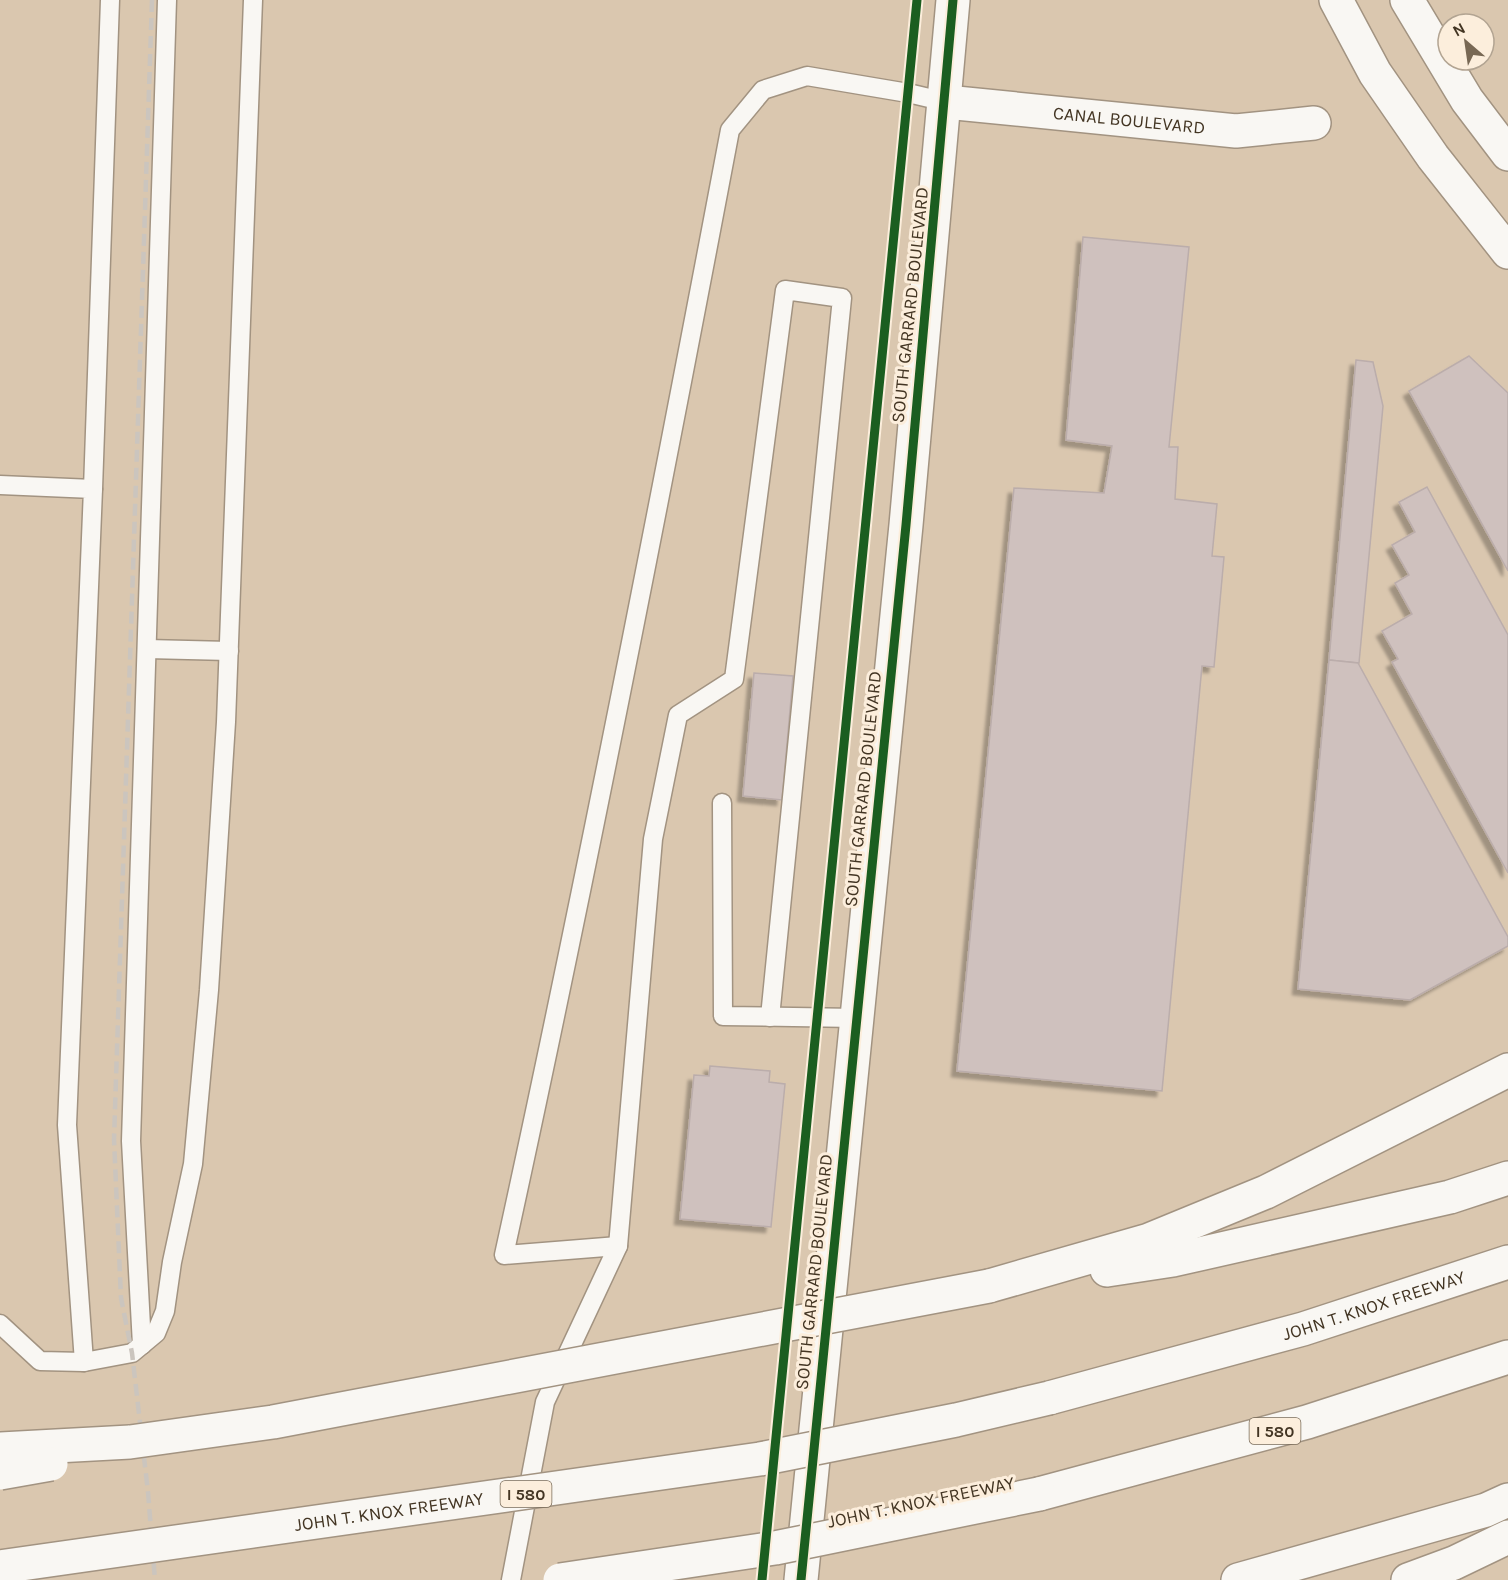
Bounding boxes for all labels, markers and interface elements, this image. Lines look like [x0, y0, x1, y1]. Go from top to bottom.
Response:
north arrow [1436, 12, 1496, 72]
text: N [1449, 18, 1469, 40]
street label: CANAL BOULEVARD [1052, 102, 1206, 139]
street label: SOUTH GARRARD BOULEVARD [887, 186, 933, 424]
street label: SOUTH GARRARD BOULEVARD [840, 670, 886, 908]
street label: SOUTH GARRARD BOULEVARD [791, 1153, 837, 1391]
street label: JOHN T. KNOX FREEWAY [1280, 1266, 1468, 1345]
road number: I 580 [1250, 1418, 1300, 1444]
street label: JOHN T. KNOX FREEWAY [826, 1471, 1017, 1533]
road number: I 580 [500, 1481, 552, 1507]
street label: JOHN T. KNOX FREEWAY [293, 1487, 485, 1536]

